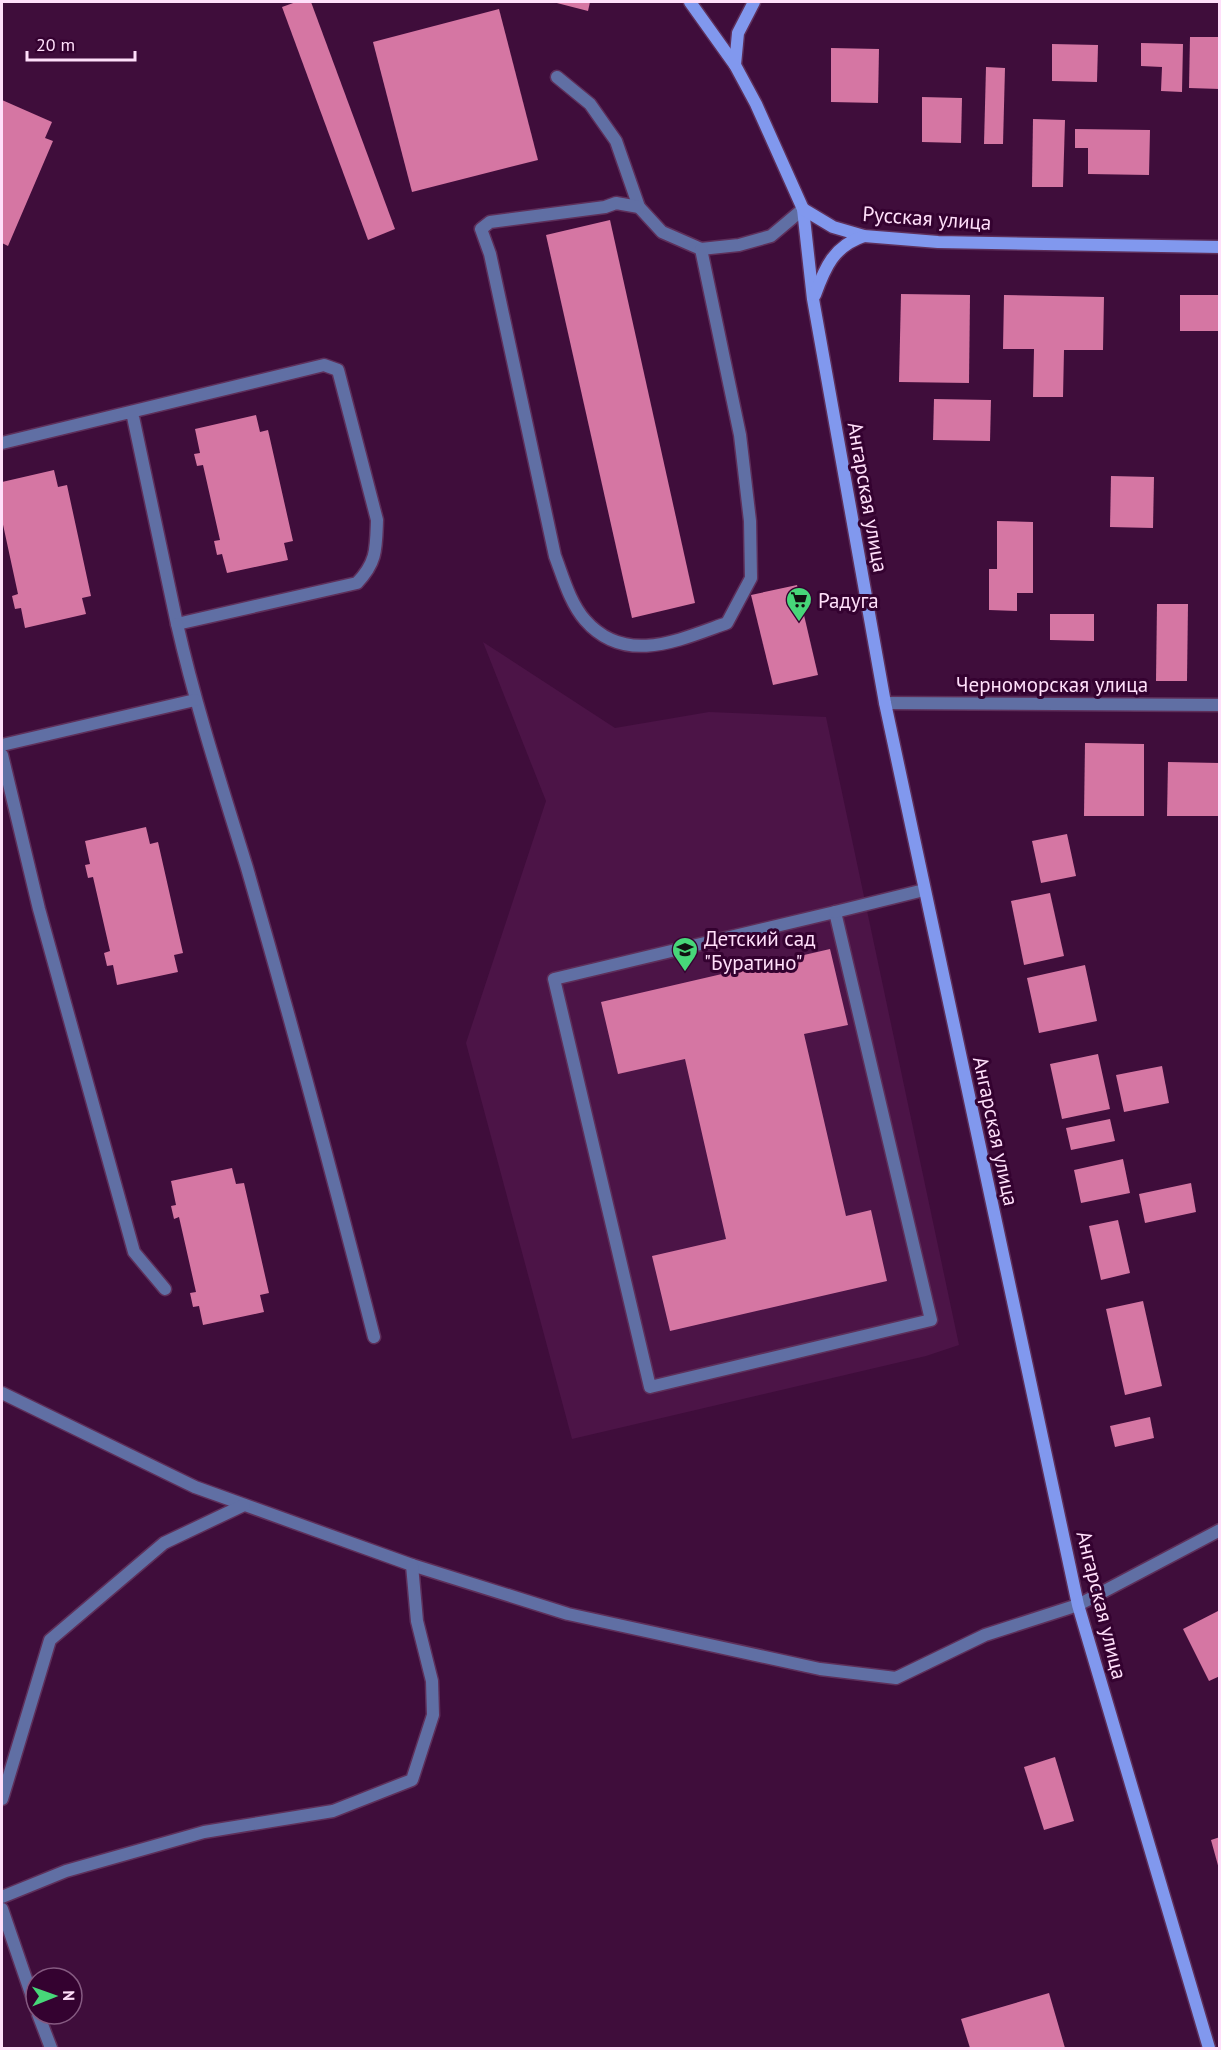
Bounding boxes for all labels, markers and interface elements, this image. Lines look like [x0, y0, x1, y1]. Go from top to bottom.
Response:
scale bar [27, 24, 135, 62]
text: 20 m [36, 33, 75, 56]
street label: Русская улица [862, 200, 992, 236]
street label: Ангарская улица [841, 420, 895, 574]
supermarket icon: Радуга [784, 585, 814, 623]
place label: Радуга [818, 587, 879, 614]
street label: Черноморская улица [956, 671, 1148, 698]
place label: Детский сад "Буратино" [704, 925, 816, 976]
school or university icon: Детский сад "Буратино" [670, 935, 700, 973]
street label: Ангарская улица [967, 1054, 1025, 1208]
street label: Ангарская улица [1071, 1528, 1133, 1682]
north arrow [24, 1966, 84, 2026]
text: N [59, 1990, 79, 2001]

